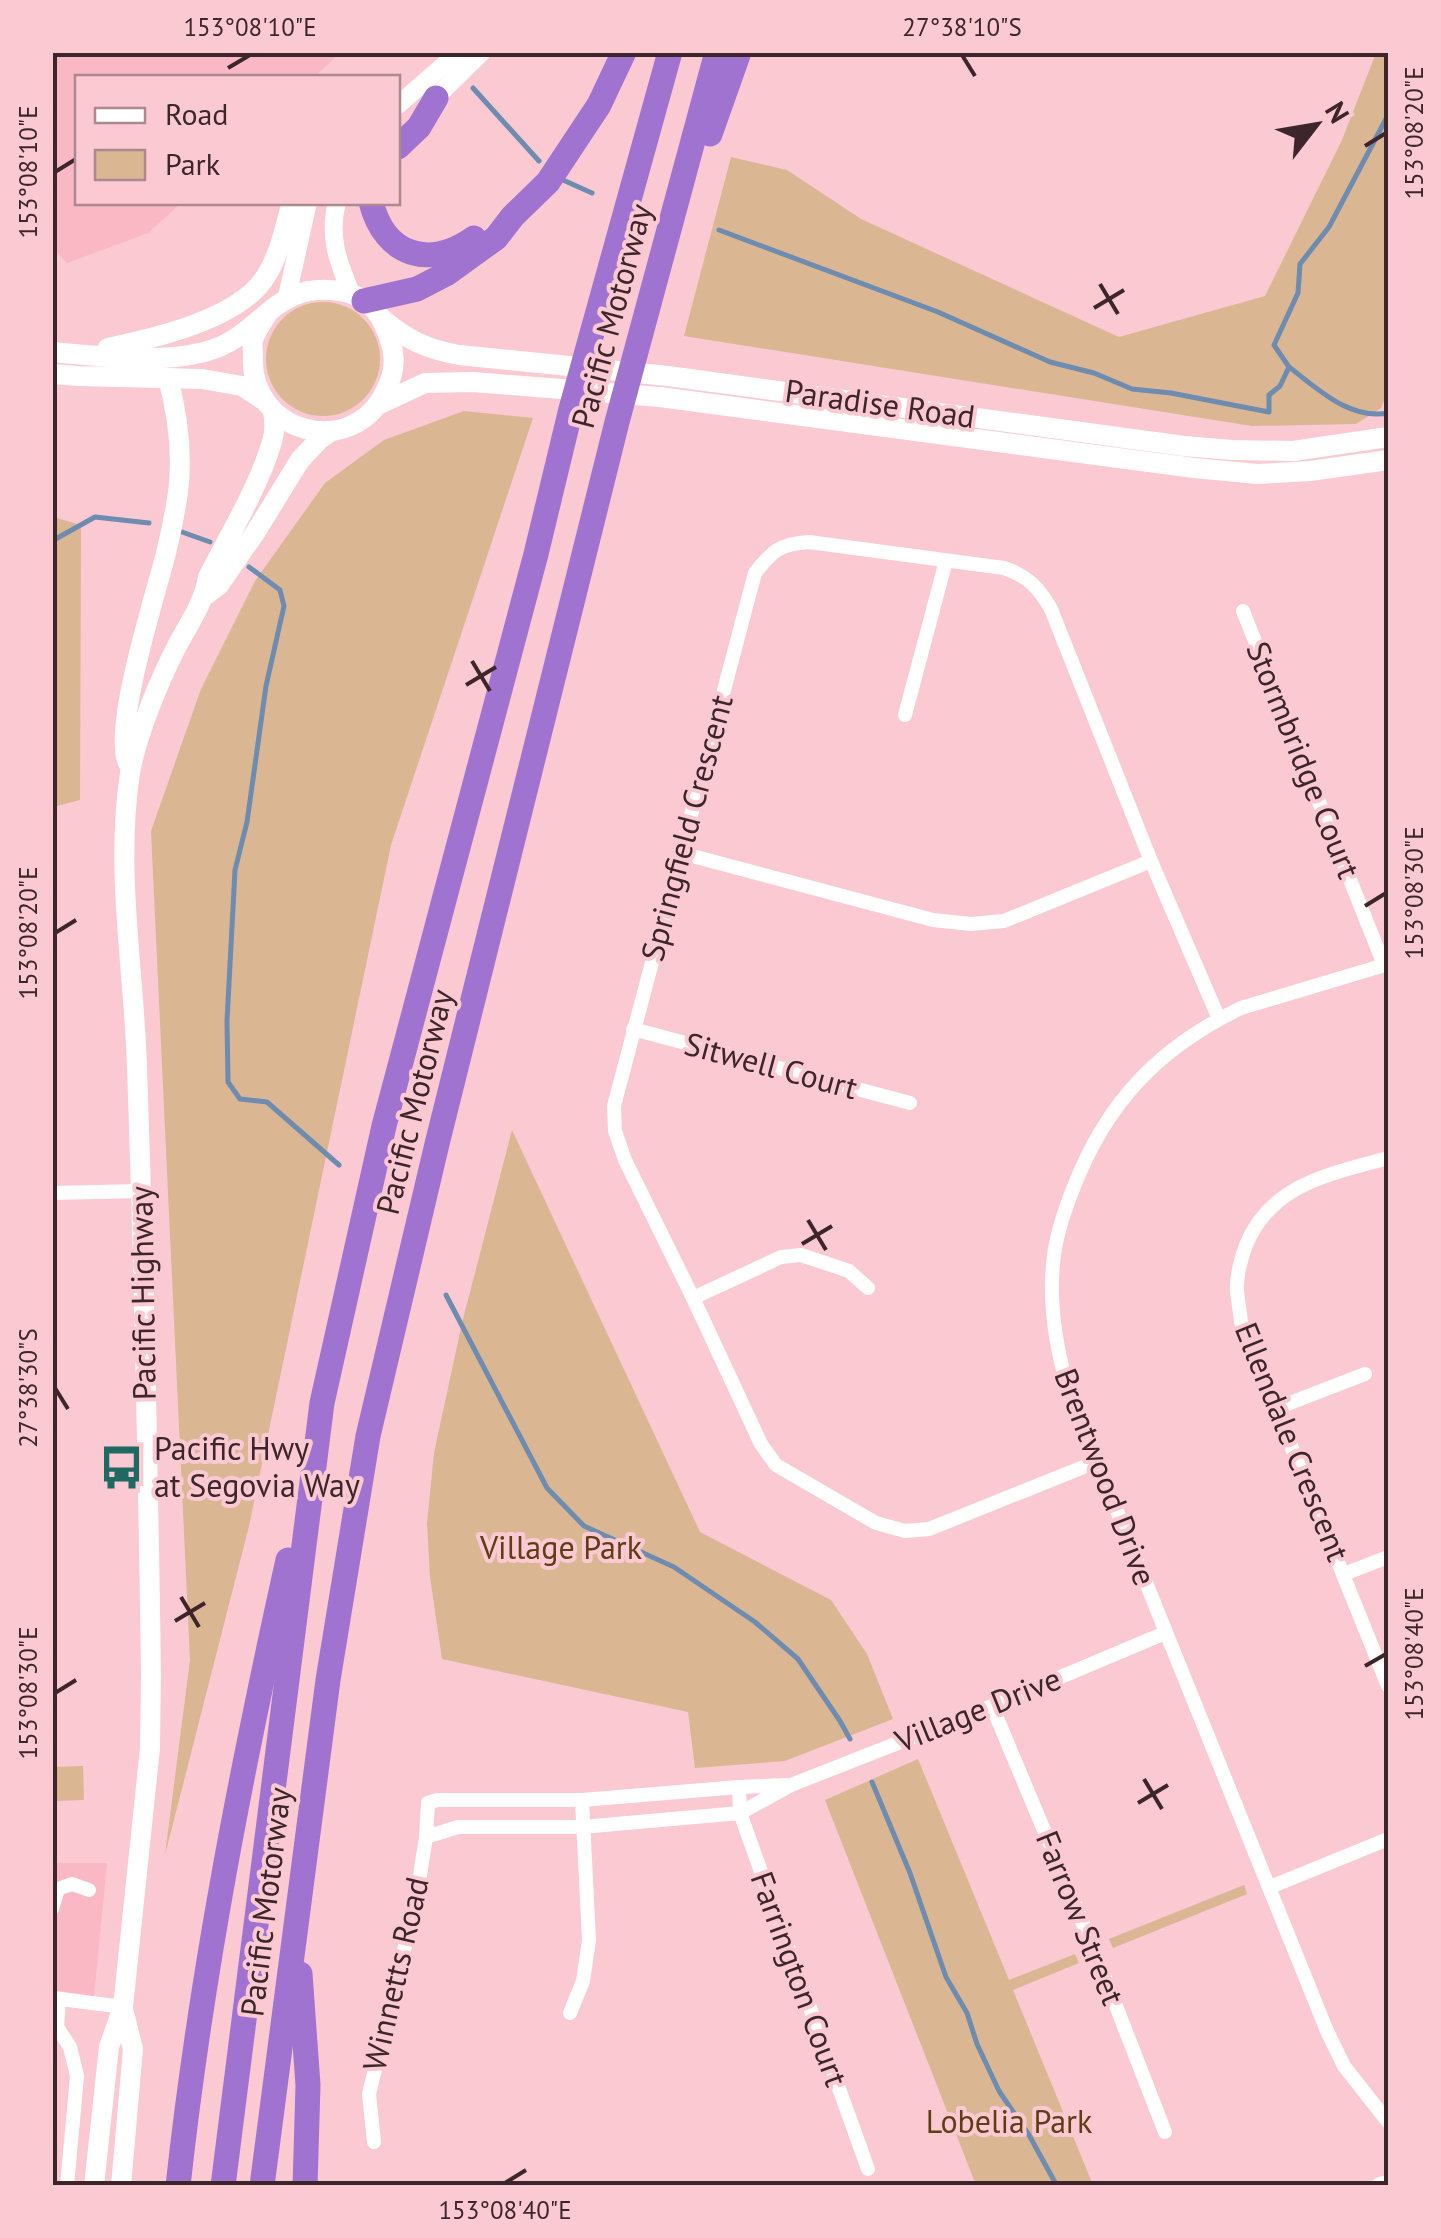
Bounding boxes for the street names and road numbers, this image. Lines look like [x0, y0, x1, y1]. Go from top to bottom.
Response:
street label: Pacific Motorway [561, 199, 661, 432]
street label: Paradise Road [783, 369, 978, 437]
street label: Stormbridge Court [1237, 635, 1371, 884]
street label: Springfield Crescent [630, 690, 742, 965]
street label: Pacific Motorway [366, 985, 462, 1219]
street label: Sitwell Court [680, 1022, 862, 1108]
street label: Pacific Highway [119, 1185, 165, 1400]
street label: Ellendale Crescent [1226, 1316, 1360, 1567]
street label: Brentwood Drive [1045, 1362, 1167, 1591]
street label: Village Drive [888, 1657, 1067, 1762]
street label: Pacific Motorway [230, 1785, 300, 2019]
street label: Farrow Street [1027, 1824, 1135, 2011]
street label: Farrington Court [742, 1866, 858, 2092]
street label: Winnetts Road [352, 1873, 438, 2075]

